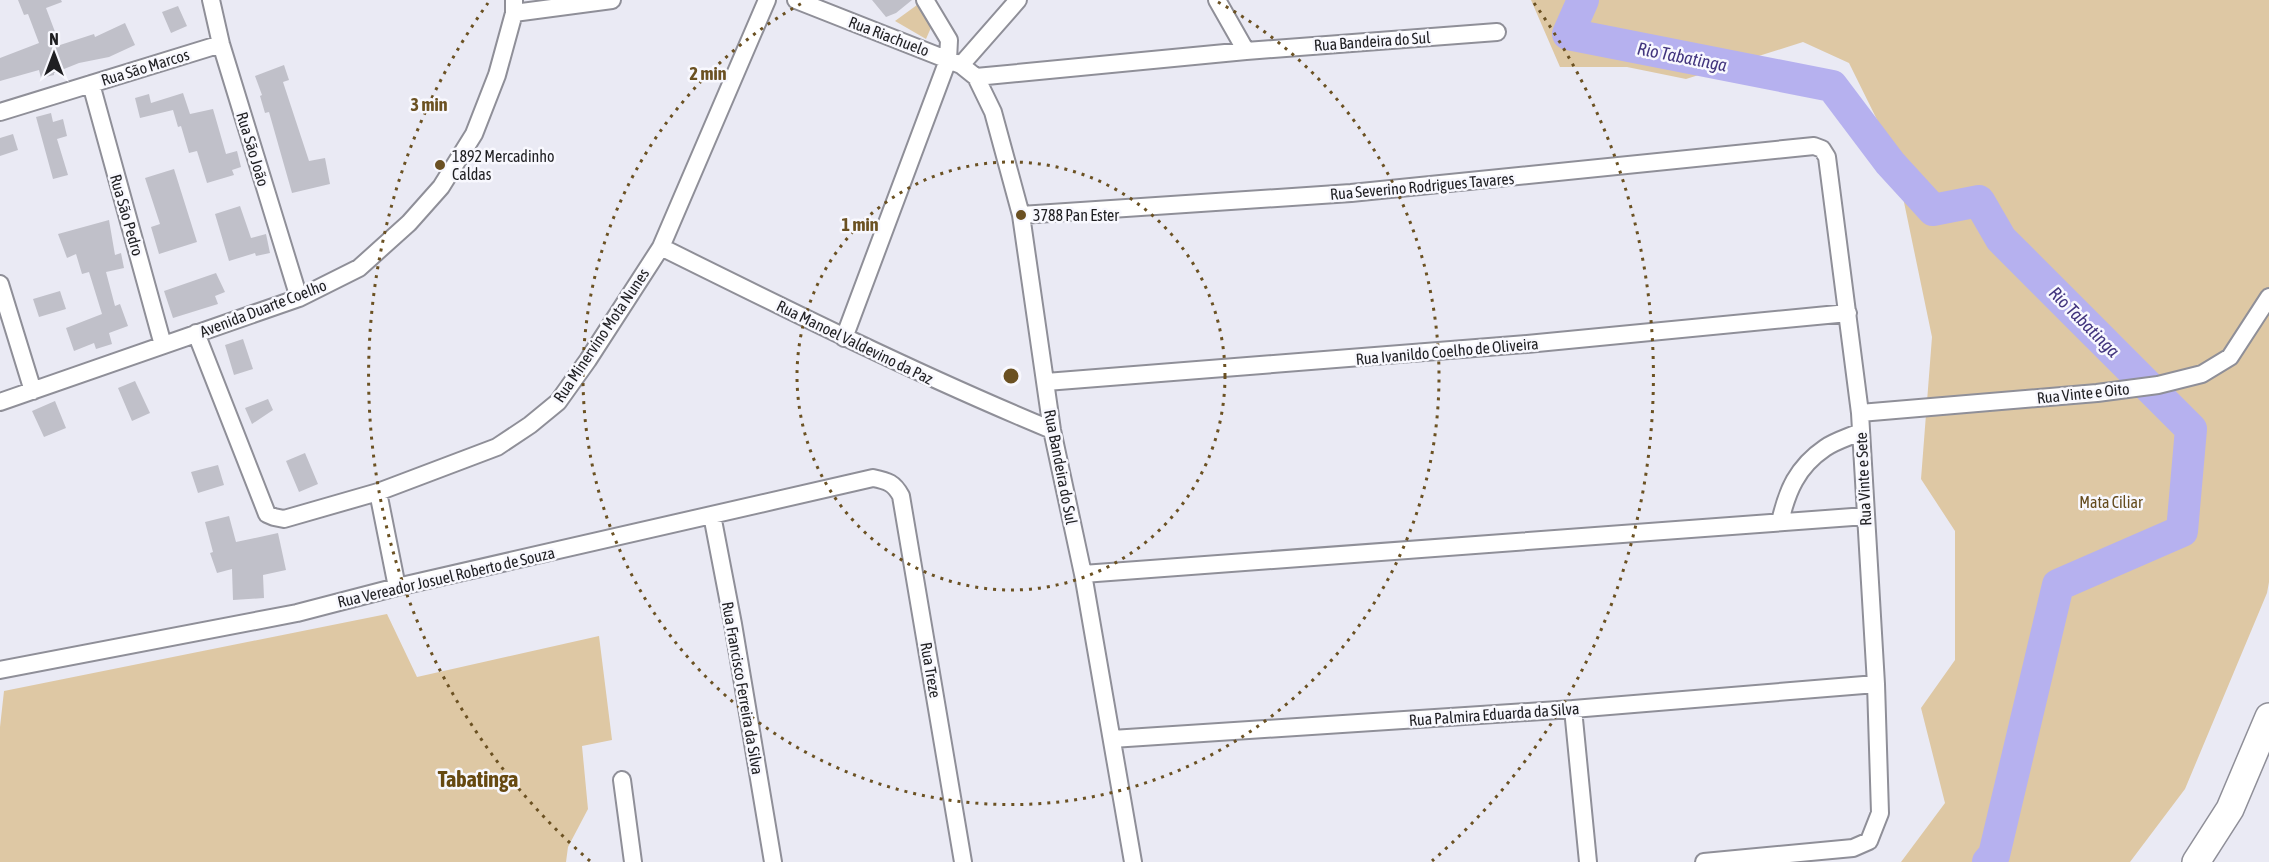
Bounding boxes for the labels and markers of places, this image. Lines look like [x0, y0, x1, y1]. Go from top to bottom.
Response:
place label: 1892 Mercadinho Caldas [452, 147, 555, 183]
marker: 1892 Mercadinho Caldas [433, 158, 447, 172]
place label: 3788 Pan Ester [1033, 206, 1119, 224]
marker: 3788 Pan Ester [1014, 208, 1028, 222]
centre of rings [1001, 366, 1021, 386]

